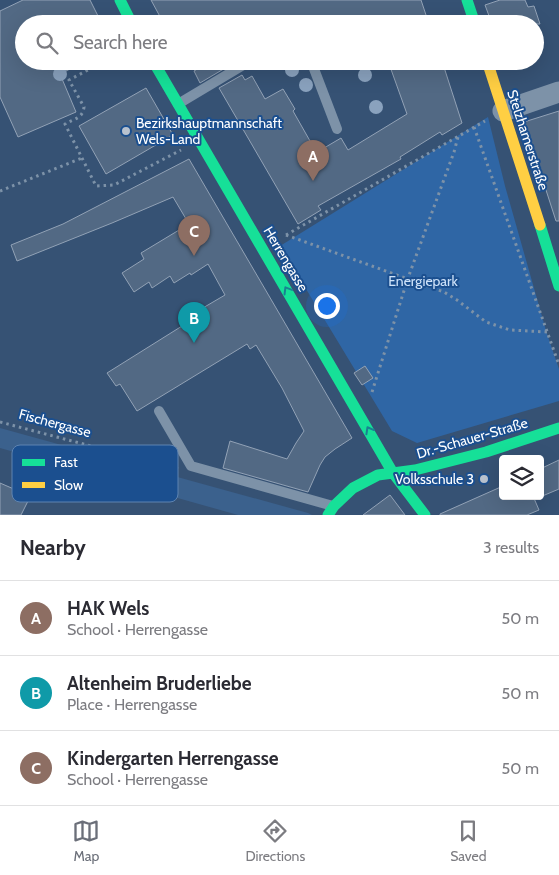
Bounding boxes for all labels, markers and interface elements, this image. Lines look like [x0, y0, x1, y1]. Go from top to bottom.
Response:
search box [15, 15, 544, 70]
icon: search [33, 29, 61, 57]
text: Search here [73, 31, 167, 54]
street label: Stelzhamerstraße [503, 87, 553, 193]
place label: Bezirkshauptmannschaft Wels-Land [136, 114, 282, 148]
marker: Bezirkshauptmannschaft Wels-Land [120, 125, 132, 137]
pin: A [297, 140, 329, 181]
pin: C [178, 215, 210, 256]
street label: Herrengasse [259, 223, 313, 295]
park label: Energiepark [388, 272, 458, 290]
one-way arrow [283, 287, 293, 296]
your location [314, 293, 340, 319]
pin: B [178, 302, 210, 343]
street label: Fischergasse [17, 405, 93, 441]
street label: Dr.-Schauer-Straße [414, 414, 530, 462]
one-way arrow [365, 427, 375, 436]
legend [12, 445, 178, 502]
text: Fast [54, 453, 78, 471]
map controls [499, 455, 544, 500]
button: layers [499, 455, 544, 500]
place label: Volksschule 3 [395, 470, 474, 488]
marker: Volksschule 3 [478, 473, 490, 485]
text: Slow [54, 476, 83, 494]
text: Nearby [20, 535, 86, 560]
text: 3 results [483, 538, 539, 557]
text: HAK Wels [67, 597, 149, 620]
text: A [31, 609, 41, 628]
text: 50 m [502, 609, 539, 628]
text: School · Herrengasse [67, 620, 208, 639]
text: Altenheim Bruderliebe [67, 672, 251, 695]
text: B [31, 684, 41, 703]
text: 50 m [502, 684, 539, 703]
text: Place · Herrengasse [67, 695, 197, 714]
text: Kindergarten Herrengasse [67, 747, 279, 770]
text: C [31, 759, 41, 778]
text: 50 m [502, 759, 539, 778]
text: School · Herrengasse [67, 770, 208, 789]
tab: Map [72, 817, 100, 865]
tab: Directions [245, 817, 305, 865]
tab: Saved [450, 817, 487, 865]

